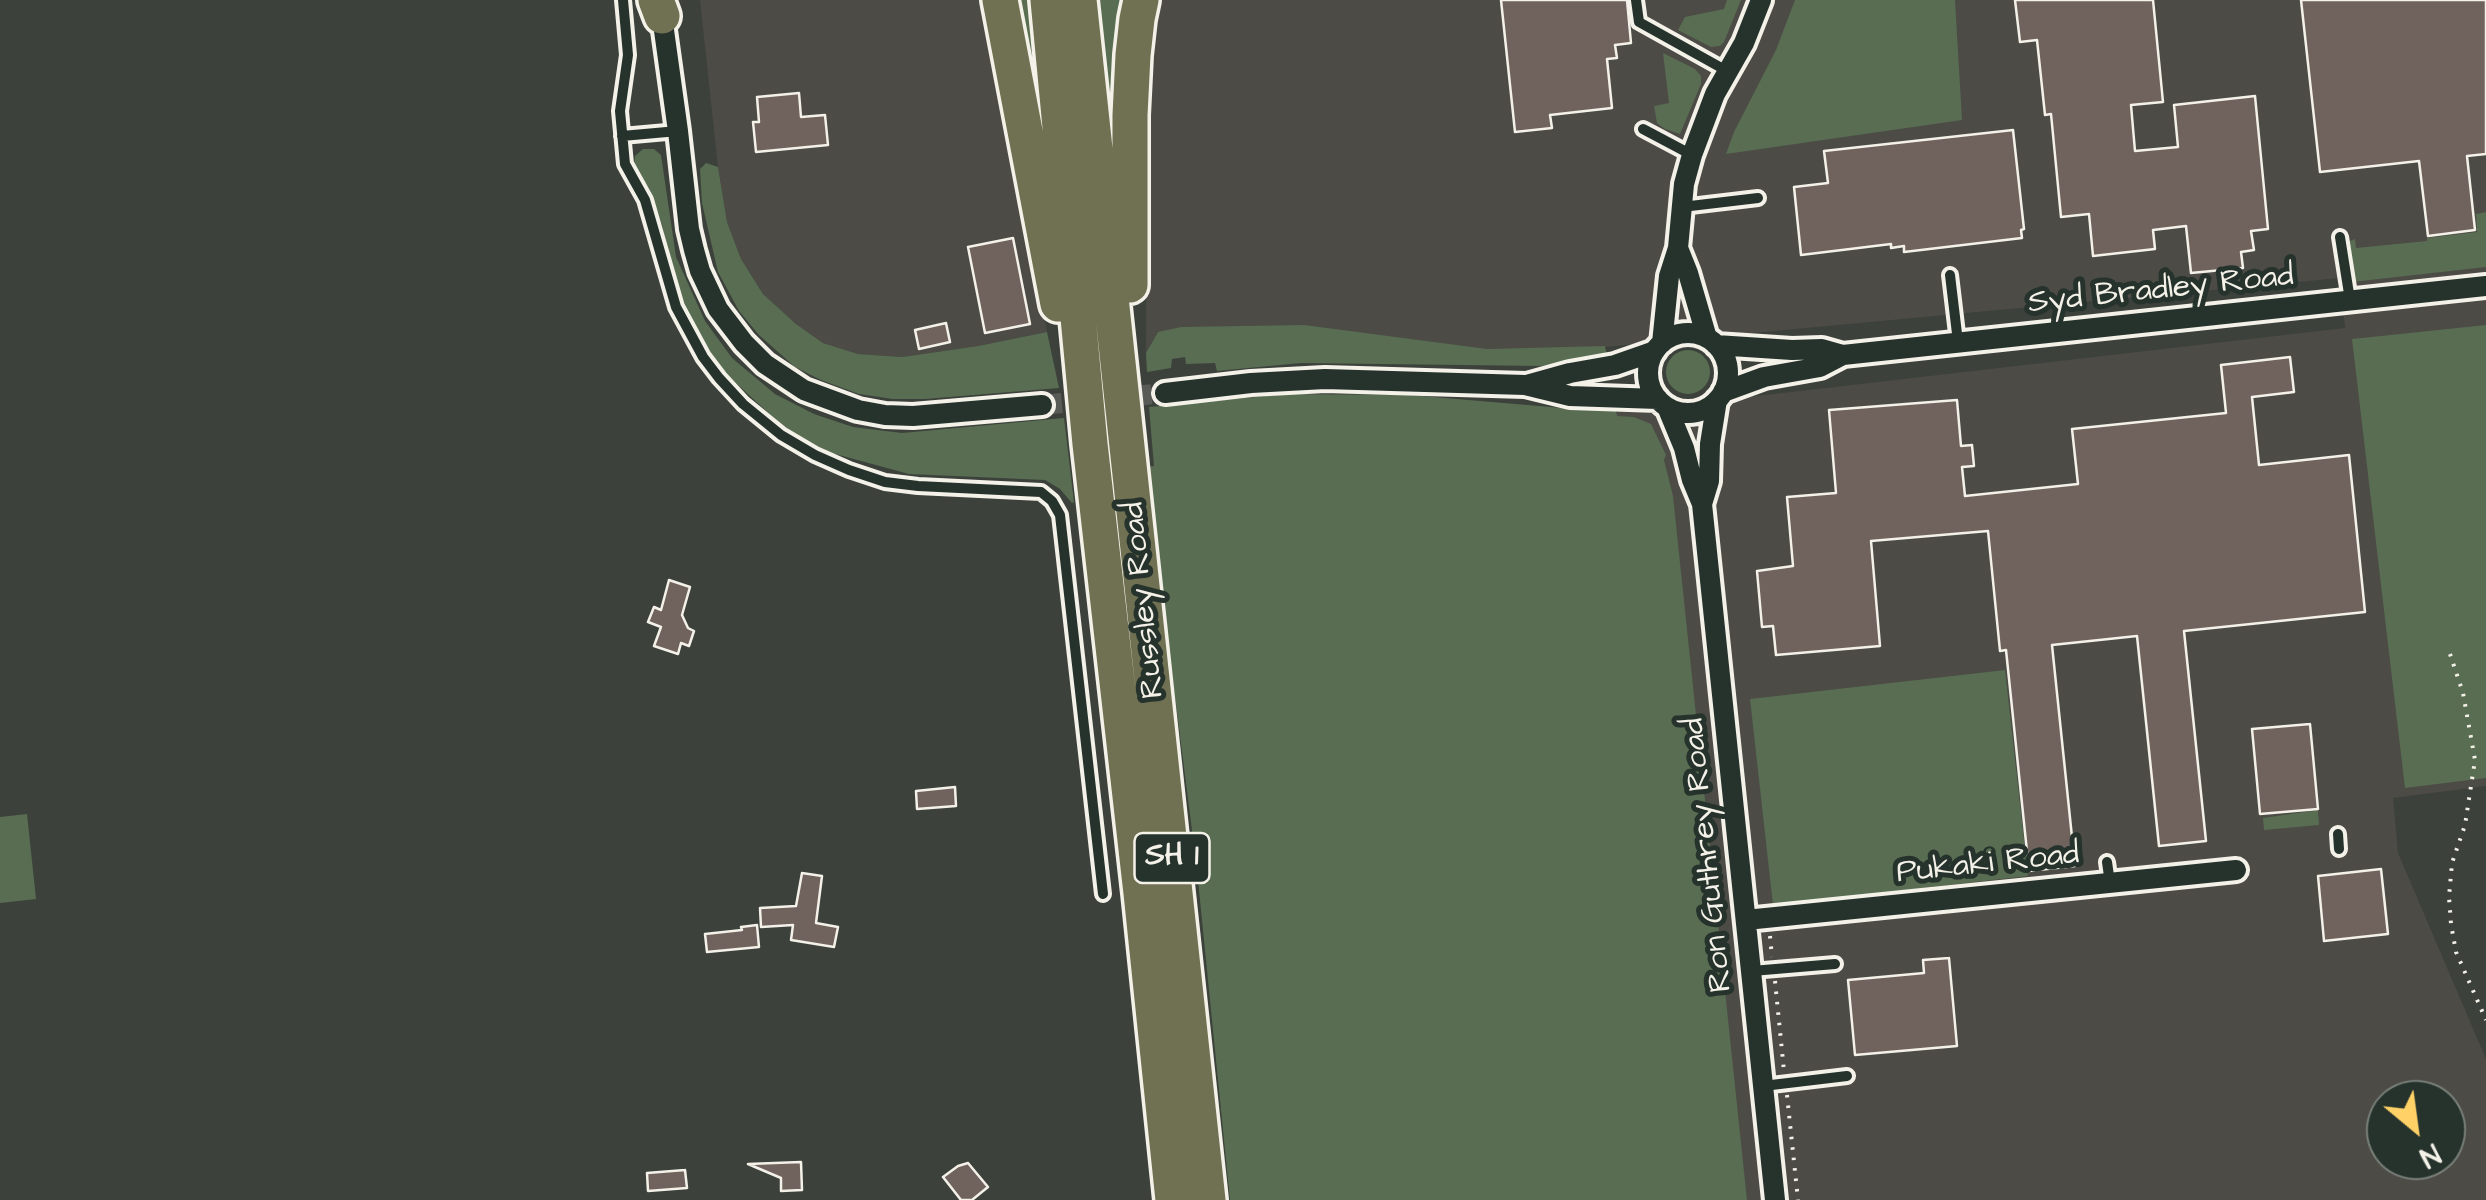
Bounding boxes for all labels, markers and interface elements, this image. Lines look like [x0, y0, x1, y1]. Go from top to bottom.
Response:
street label: Syd Bradley Road [2026, 258, 2296, 324]
street label: Russley Road [1116, 500, 1174, 700]
street label: Ron Guthrey Road [1675, 716, 1743, 994]
road number: SH 1 [1134, 833, 1210, 883]
street label: Pukaki Road [1895, 836, 2081, 894]
north arrow [2366, 1080, 2466, 1180]
text: N [2413, 1134, 2447, 1176]

